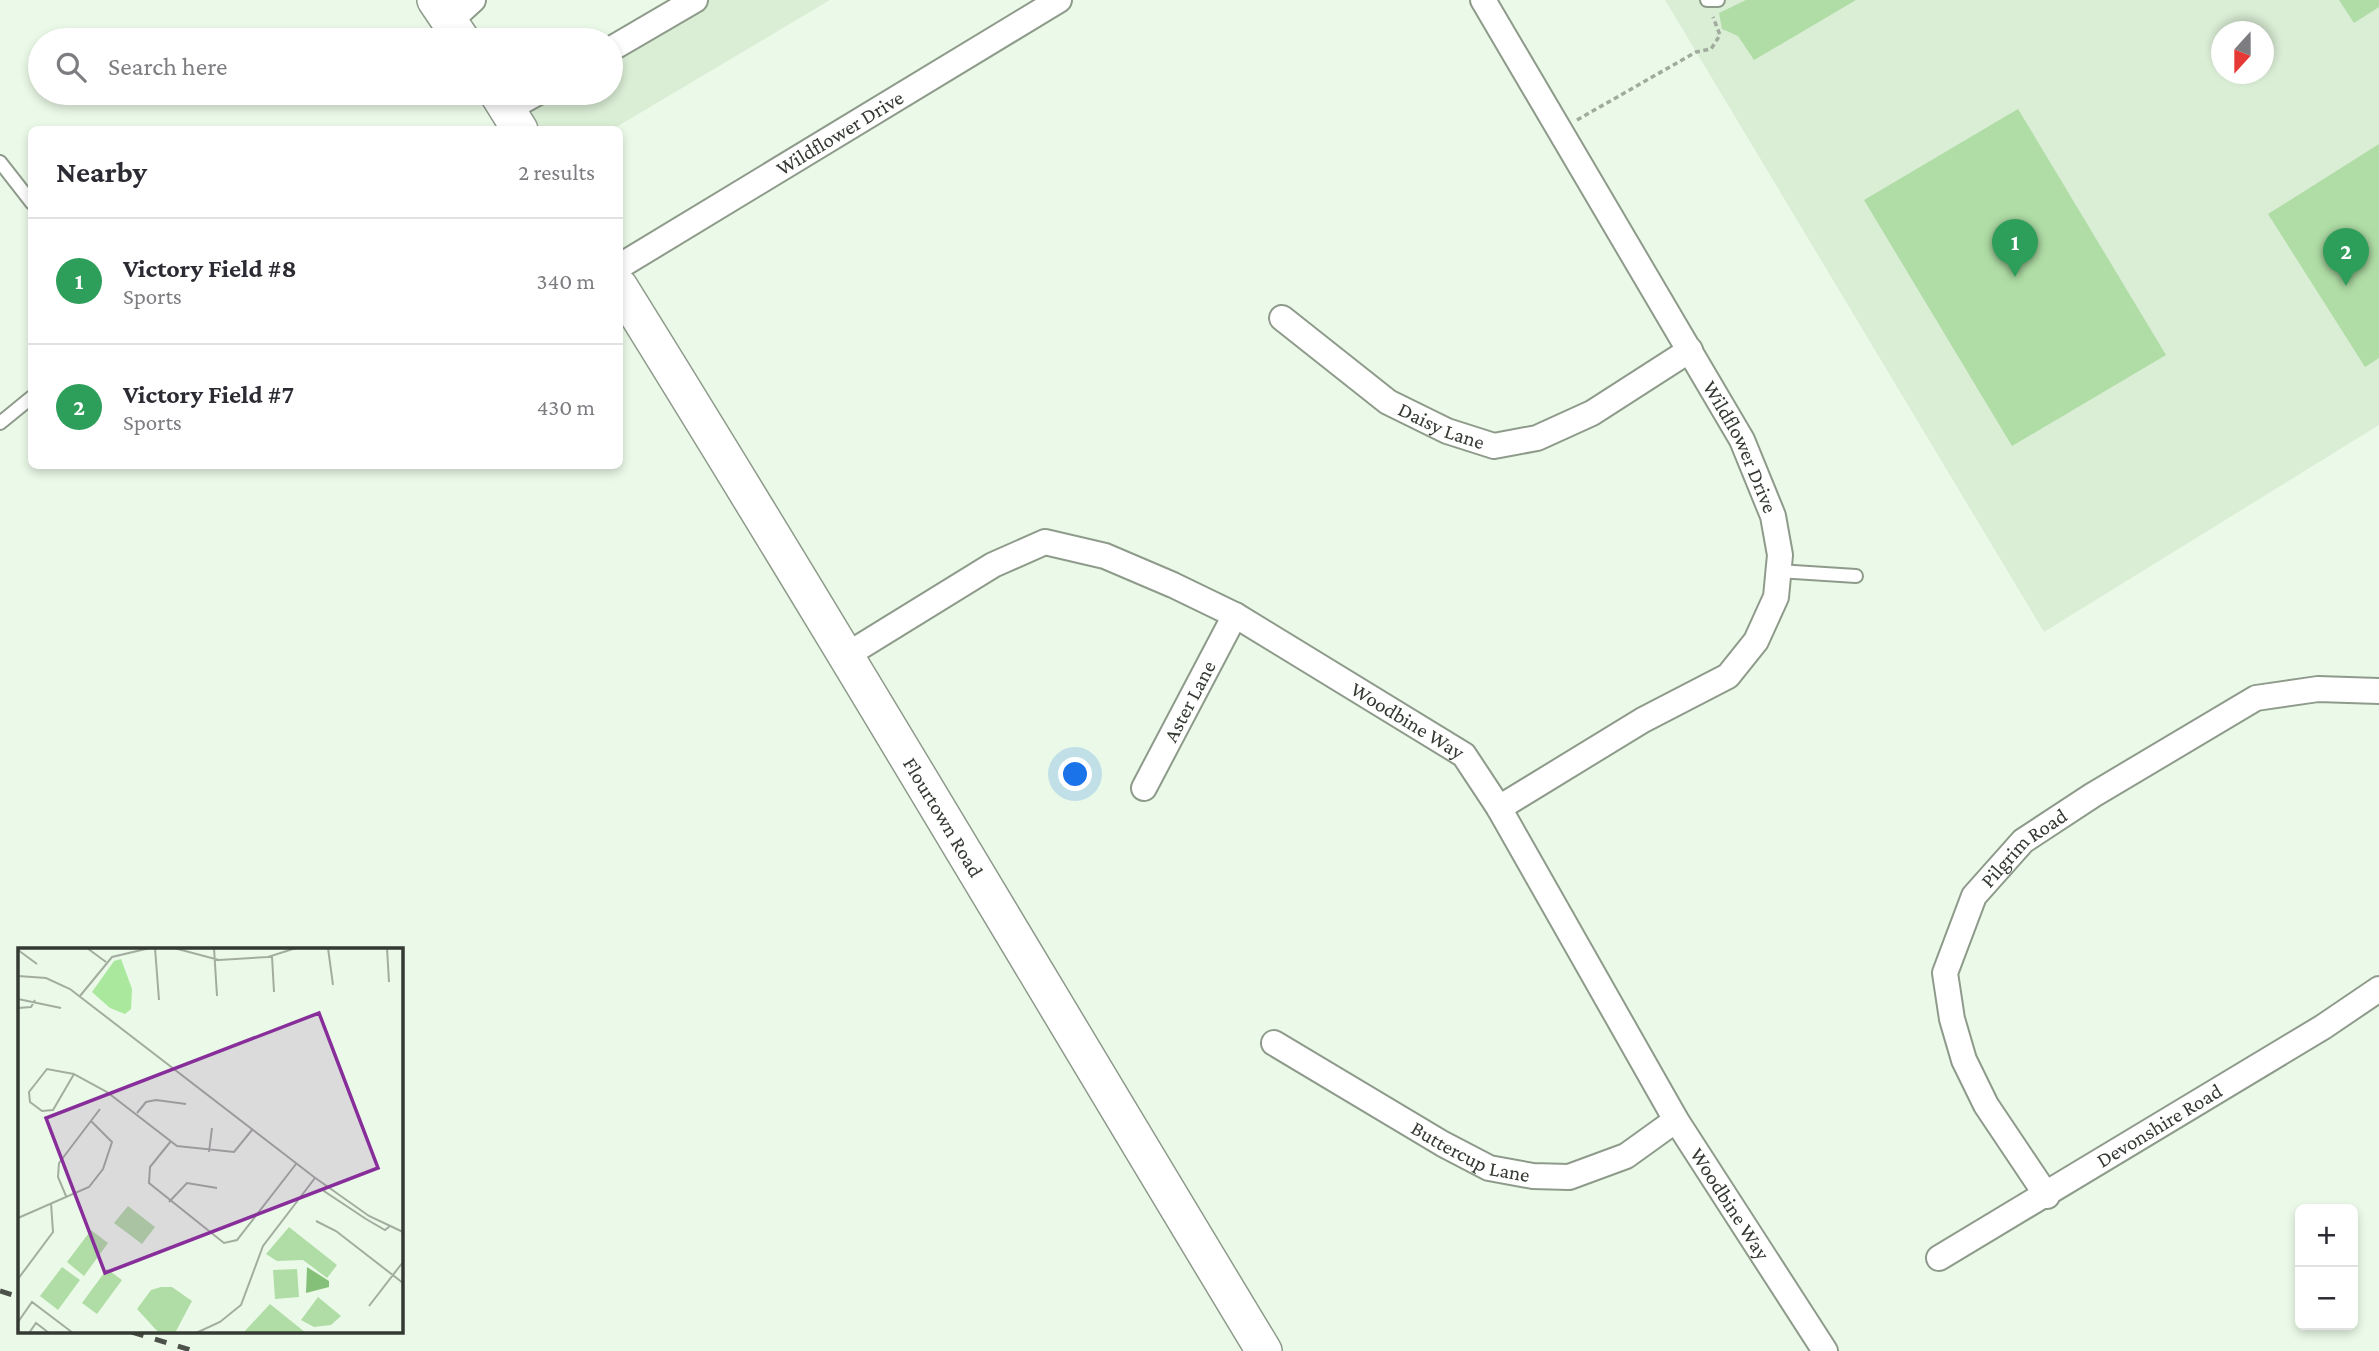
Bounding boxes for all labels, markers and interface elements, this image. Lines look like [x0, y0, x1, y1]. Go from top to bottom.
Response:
north arrow [2211, 21, 2274, 84]
search box [28, 28, 623, 105]
icon: search [52, 48, 90, 86]
text: Search here [108, 52, 227, 81]
street label: Wildflower Drive [772, 85, 908, 181]
text: Nearby [56, 155, 147, 188]
text: 2 results [518, 159, 595, 185]
pin: 1 [1992, 219, 2038, 277]
pin: 2 [2323, 228, 2369, 286]
text: Victory Field #8 [123, 254, 297, 283]
text: 1 [75, 268, 83, 294]
text: 340 m [537, 268, 595, 294]
text: Sports [123, 283, 182, 309]
street label: Wildflower Drive [1698, 376, 1782, 516]
text: Victory Field #7 [123, 380, 294, 409]
text: 2 [73, 394, 85, 420]
text: 430 m [537, 394, 595, 420]
street label: Daisy Lane [1394, 397, 1488, 454]
text: Sports [123, 409, 182, 435]
street label: Aster Lane [1158, 657, 1221, 746]
street label: Woodbine Way [1346, 677, 1469, 764]
street label: Flourtown Road [898, 753, 988, 882]
your location [1058, 757, 1092, 791]
street label: Pilgrim Road [1976, 803, 2072, 892]
inset map [18, 948, 402, 1334]
street label: Devonshire Road [2092, 1079, 2226, 1172]
street label: Buttercup Lane [1407, 1116, 1532, 1187]
street label: Woodbine Way [1685, 1143, 1775, 1265]
map controls [2295, 1204, 2358, 1330]
button: + [2295, 1204, 2358, 1267]
button: − [2295, 1267, 2358, 1330]

